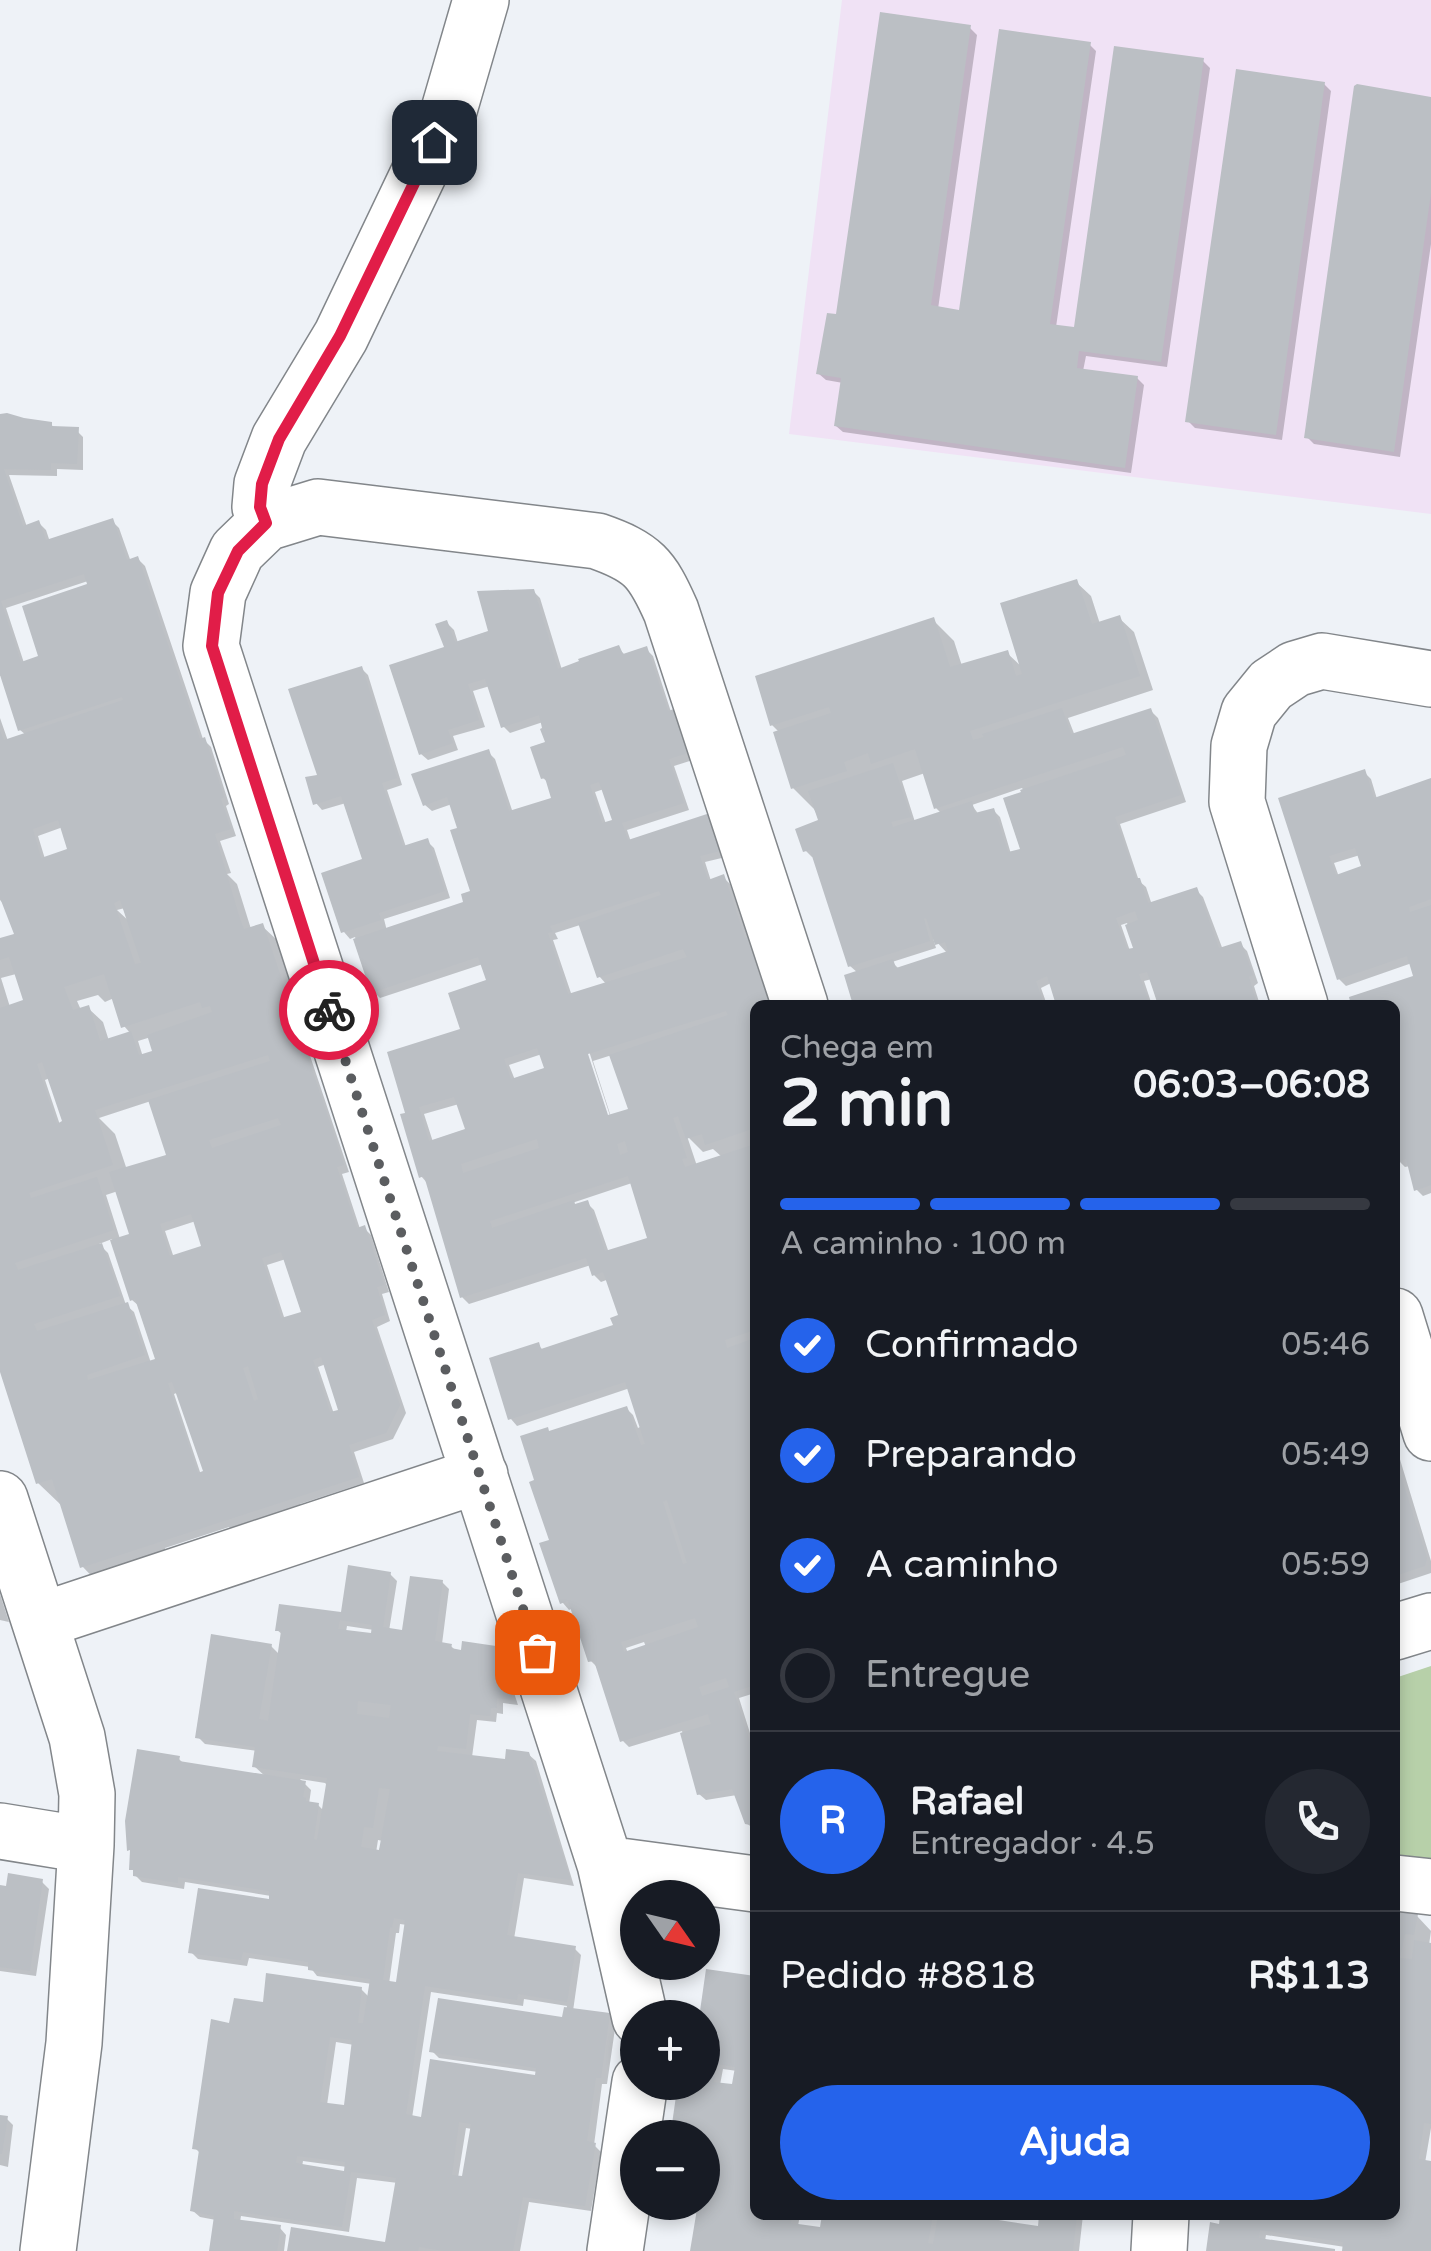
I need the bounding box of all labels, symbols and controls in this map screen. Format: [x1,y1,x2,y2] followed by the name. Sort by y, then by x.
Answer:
[392,100,477,185] pin
[407,115,462,170] icon: home
[279,960,379,1060] courier
[302,983,357,1038] icon: bike
[780,1029,934,1067] text: Chega em
[1133,1062,1370,1108] text: 06:03–06:08
[780,1065,953,1144] text: 2 min
[780,1225,1066,1263] text: A caminho · 100 m
[780,1318,835,1373] icon: check
[865,1322,1079,1368] text: Confirmado
[1281,1326,1370,1364] text: 05:46
[780,1428,835,1483] icon: check
[865,1432,1077,1478] text: Preparando
[1281,1436,1370,1474] text: 05:49
[780,1538,835,1593] icon: check
[865,1542,1059,1588] text: A caminho
[1281,1546,1370,1584] text: 05:59
[495,1610,580,1695] pin
[510,1625,565,1680] icon: bag
[865,1652,1030,1698] text: Entregue
[1265,1769,1370,1874] button: phone
[910,1779,1024,1825] text: Rafael
[819,1798,846,1844] text: R
[910,1825,1155,1863] text: Entregador · 4.5
[620,1880,720,1980] north arrow
[620,1880,720,2220] map controls
[780,1953,1036,1999] text: Pedido #8818
[1248,1953,1370,1999] text: R$113
[620,2000,720,2100] button: +
[780,2085,1370,2200] button: Ajuda
[620,2120,720,2220] button: −

